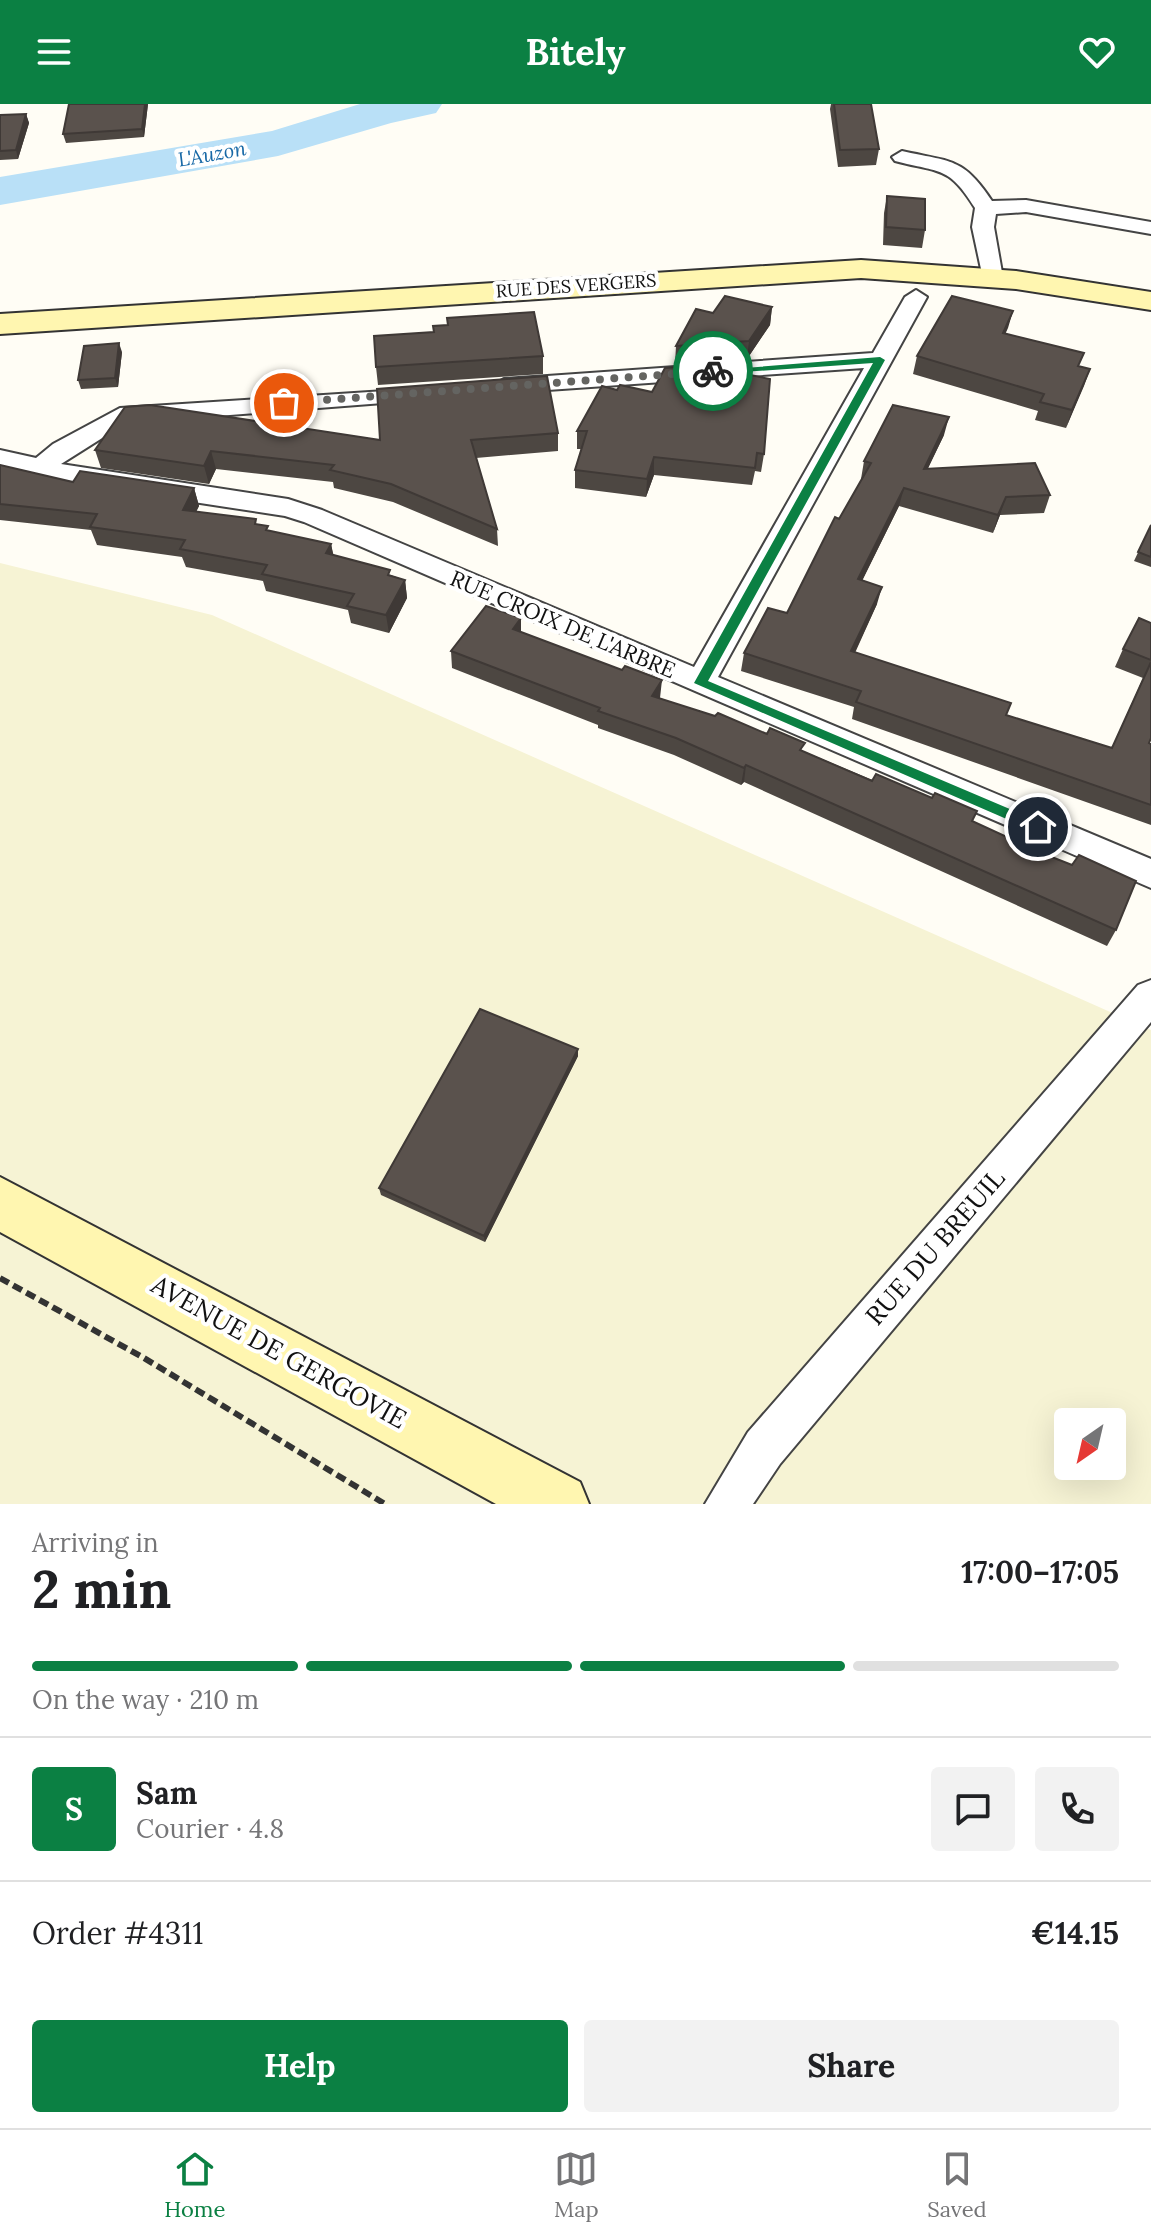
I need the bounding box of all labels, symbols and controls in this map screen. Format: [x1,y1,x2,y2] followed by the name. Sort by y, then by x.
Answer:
[525,29,626,75] text: Bitely
[32,30,76,74] icon: menu
[1075,30,1119,74] icon: heart
[176,135,249,172] water label: L'Auzon
[495,268,657,303] street label: RUE DES VERGERS
[673,331,753,411] courier
[691,349,735,393] icon: bike
[250,369,318,437] pin
[262,381,306,425] icon: bag
[446,564,680,684] street label: RUE CROIX DE L'ARBRE
[1004,793,1072,861] pin
[1016,805,1060,849] icon: home
[858,1162,1011,1331] street label: RUE DU BREUIL
[145,1267,413,1436] street label: AVENUE DE GERGOVIE
[1054,1408,1126,1480] north arrow
[1054,1408,1126,1480] map controls
[32,1526,159,1559] text: Arriving in
[961,1553,1119,1591] text: 17:00–17:05
[32,1556,171,1622] text: 2 min
[32,1683,259,1716] text: On the way · 210 m
[931,1767,1015,1851] button: chat
[1035,1767,1119,1851] button: phone
[136,1774,197,1812] text: Sam
[65,1790,83,1828] text: S
[136,1812,284,1845] text: Courier · 4.8
[32,1914,203,1952] text: Order #4311
[1031,1914,1119,1952] text: €14.15
[32,2020,568,2112] button: Help
[584,2020,1119,2112] button: Share
[164,2147,225,2223] tab: Home
[554,2147,599,2223] tab: Map
[927,2147,987,2223] tab: Saved

